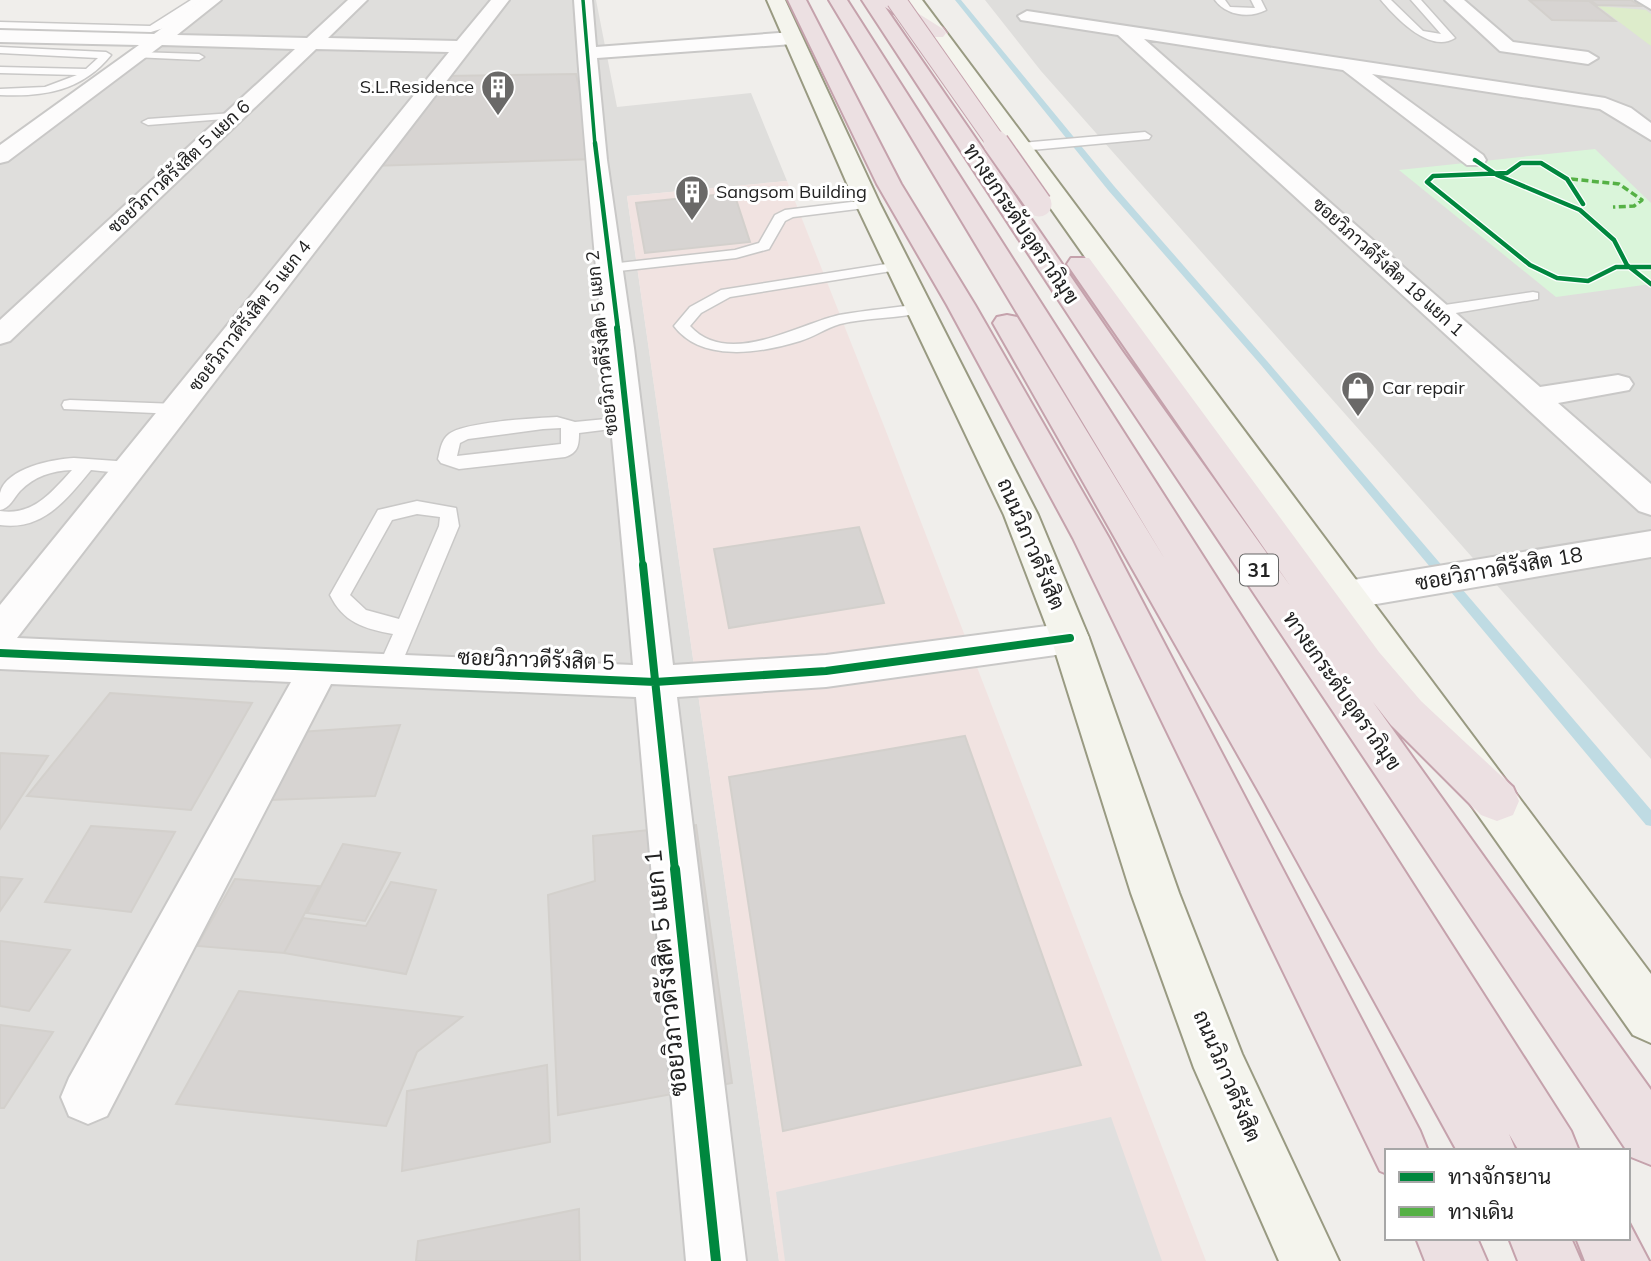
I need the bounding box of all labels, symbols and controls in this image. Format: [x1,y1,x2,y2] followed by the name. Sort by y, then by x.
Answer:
[479,68,517,117] building icon: S.L.Residence
[360,75,474,98] place label: S.L.Residence
[102,94,254,238] street label: ซอยวิภาวดีรังสิต 5 แยก 6
[957,138,1085,310] street label: ทางยกระดับอุตราภิมุข
[673,173,711,222] building icon: Sangsom Building
[716,180,867,203] place label: Sangsom Building
[1308,192,1470,341] street label: ซอยวิภาวดีรังสิต 18 แยก 1
[183,235,316,396] street label: ซอยวิภาวดีรังสิต 5 แยก 4
[579,249,623,437] street label: ซอยวิภาวดีรังสิต 5 แยก 2
[1339,369,1377,418] shop icon: Car repair
[1382,376,1465,399] place label: Car repair
[992,474,1071,613] street label: ถนนวิภาวดีรังสิต
[1413,540,1585,596] street label: ซอยวิภาวดีรังสิต 18
[1240,554,1278,586] road number: 31
[1276,606,1408,776] street label: ทางยกระดับอุตราภิมุข
[457,643,615,675] street label: ซอยวิภาวดีรังสิต 5
[637,848,693,1098] street label: ซอยวิภาวดีรังสิต 5 แยก 1
[1188,1006,1267,1145] street label: ถนนวิภาวดีรังสิต
[1385,1149,1630,1240] legend
[1448,1163,1551,1189] text: ทางจักรยาน
[1448,1198,1514,1224] text: ทางเดิน

